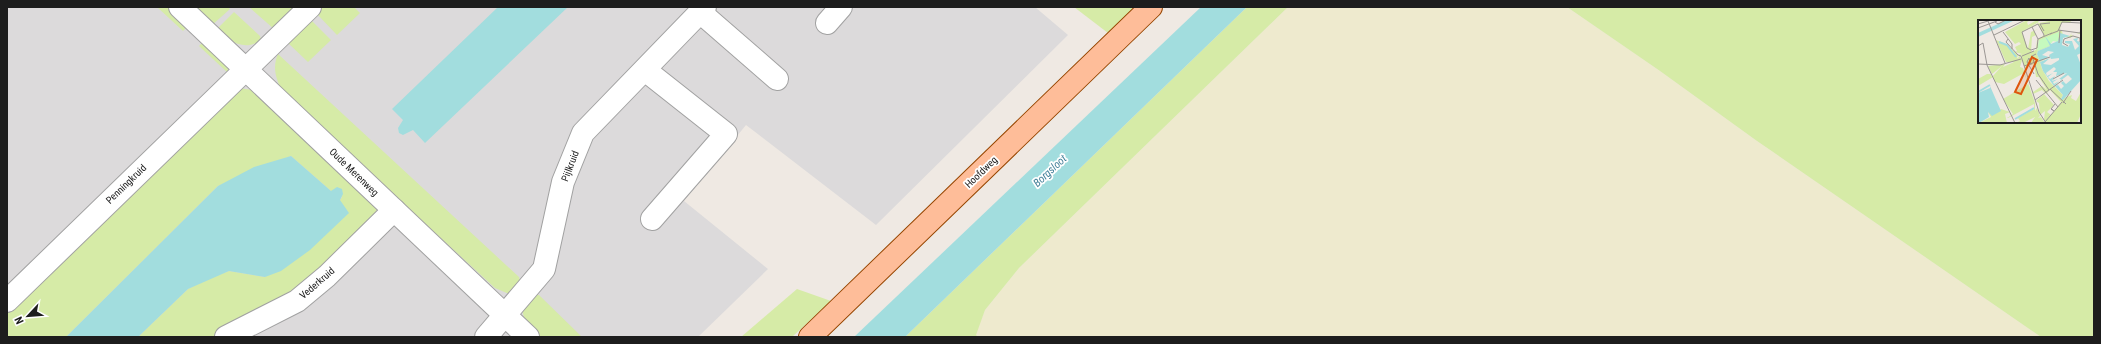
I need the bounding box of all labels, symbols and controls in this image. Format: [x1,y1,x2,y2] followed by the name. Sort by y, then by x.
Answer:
[1978,20,2081,123] inset map
[327,146,381,198] street label: Oude Merenweg
[559,149,581,183] street label: Pijlkruid
[1031,152,1070,190] water label: Borgsloot
[963,154,999,190] street label: Hoofdweg
[104,162,148,206] street label: Penningkruid
[297,265,337,301] street label: Vederkruid
[8,296,48,336] north arrow
[12,314,27,326] text: N

